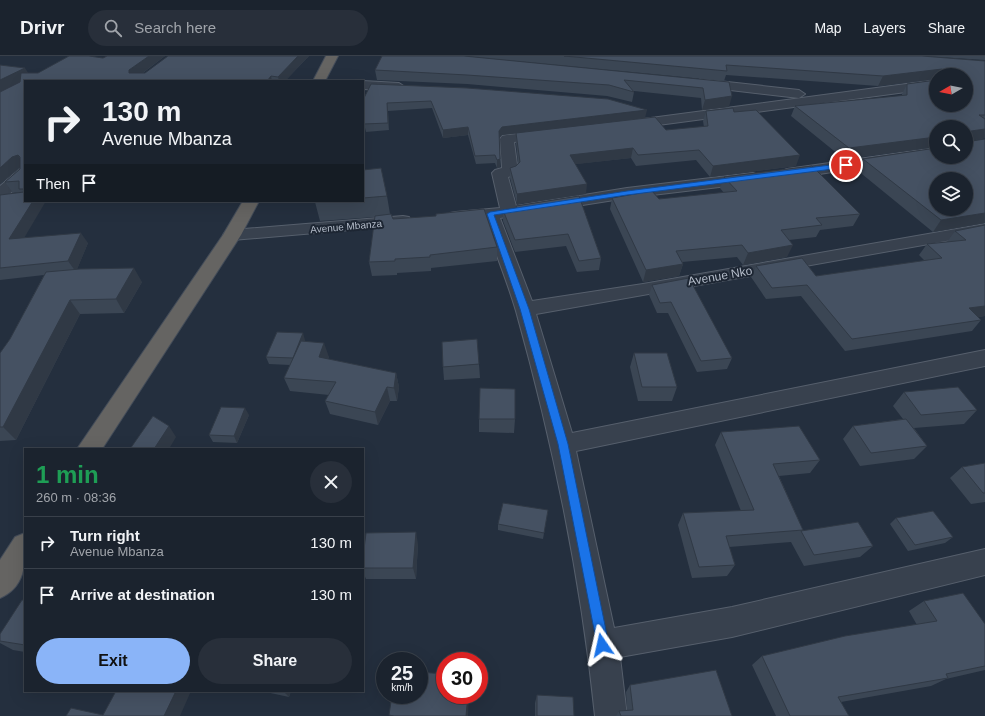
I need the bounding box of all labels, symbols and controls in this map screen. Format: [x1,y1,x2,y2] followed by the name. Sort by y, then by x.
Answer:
[88,10,368,46] search box
[20,17,64,38] text: Drivr
[102,17,124,39] icon: search
[134,19,216,36] text: Search here
[814,20,842,36] text: Map
[864,20,906,36] text: Layers
[928,20,965,36] text: Share
[929,68,973,112] north arrow
[929,68,973,216] map controls
[36,96,88,148] icon: right
[102,96,181,127] text: 130 m
[929,120,973,164] button: search
[102,129,232,149] text: Avenue Mbanza
[829,148,863,182] pin
[835,154,857,176] icon: arrive
[78,172,100,194] icon: arrive
[929,172,973,216] button: layers
[36,175,70,192] text: Then
[310,218,383,235] street label: Avenue Mbanza
[687,263,754,289] street label: Avenue Nko
[36,461,99,488] text: 1 min
[310,461,352,503] button: close
[36,490,116,505] text: 260 m · 08:36
[70,527,140,544] text: Turn right
[36,532,58,554] icon: right
[310,534,352,551] text: 130 m
[70,544,164,559] text: Avenue Mbanza
[36,584,58,606] icon: arrive
[70,586,215,603] text: Arrive at destination
[310,586,352,603] text: 130 m
[581,624,623,666] position arrow
[36,638,190,684] button: Exit
[198,638,352,684] button: Share
[436,652,488,704] speed limit sign: 30
[391,662,413,684] text: 25
[391,682,413,693] text: km/h

